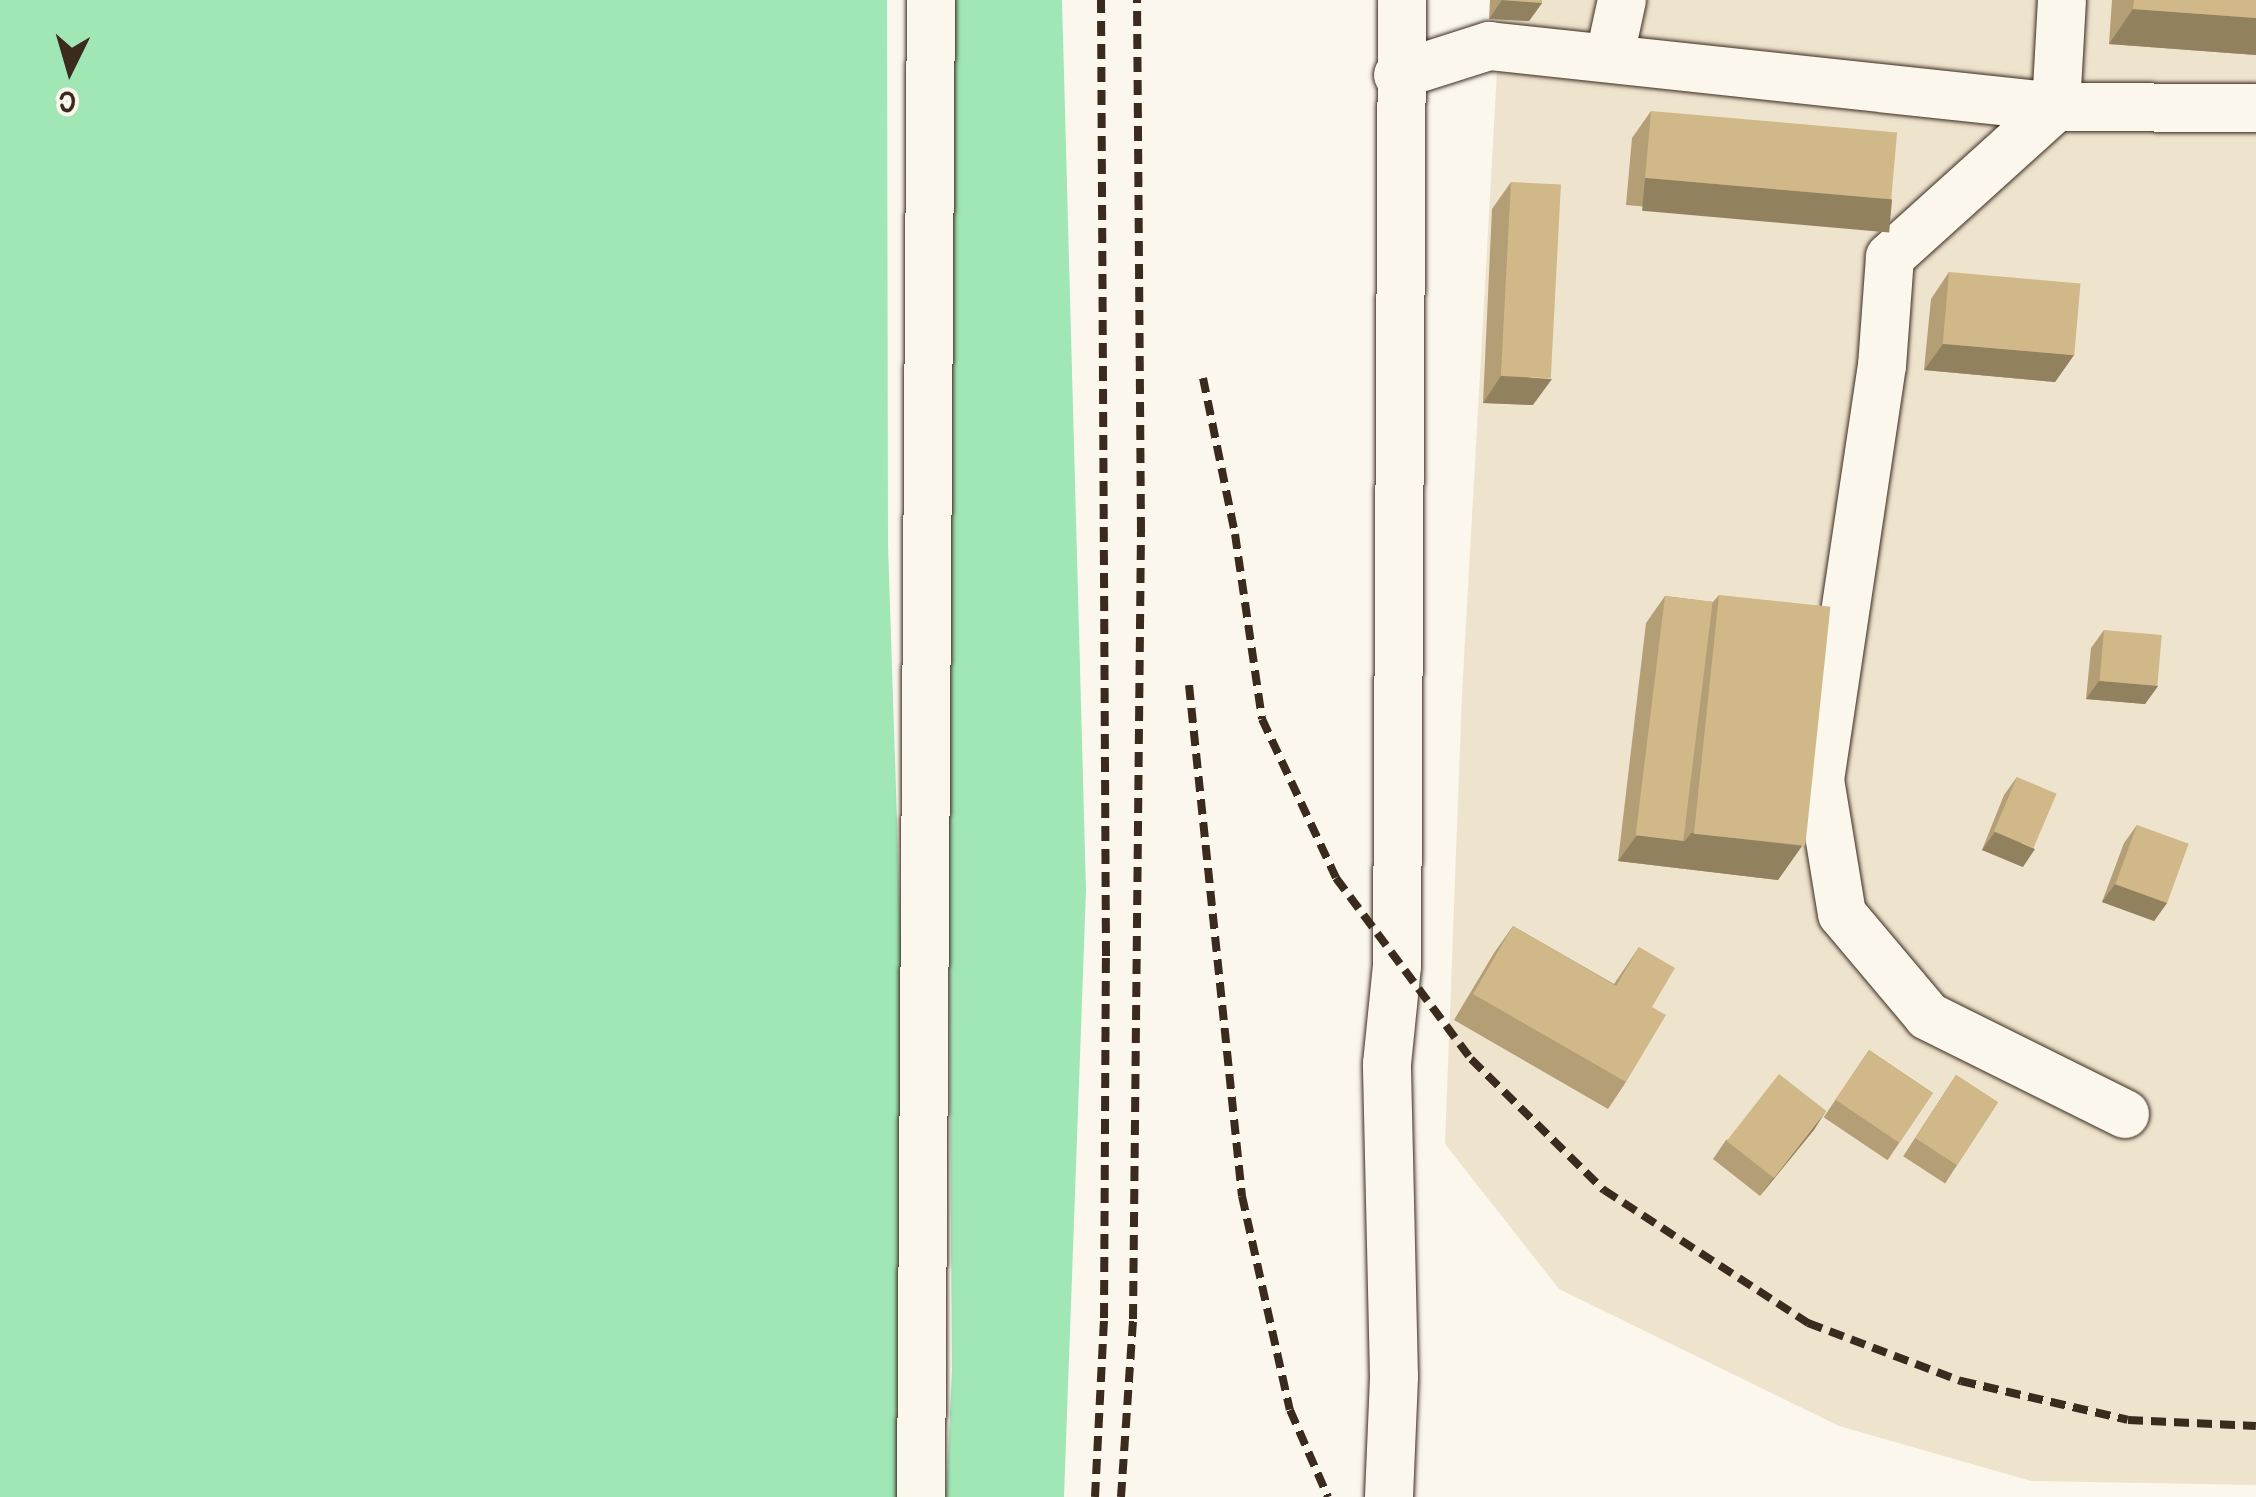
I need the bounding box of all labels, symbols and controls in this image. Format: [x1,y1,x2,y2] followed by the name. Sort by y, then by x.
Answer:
[20,20,120,120] north arrow
[57,82,77,119] text: С

